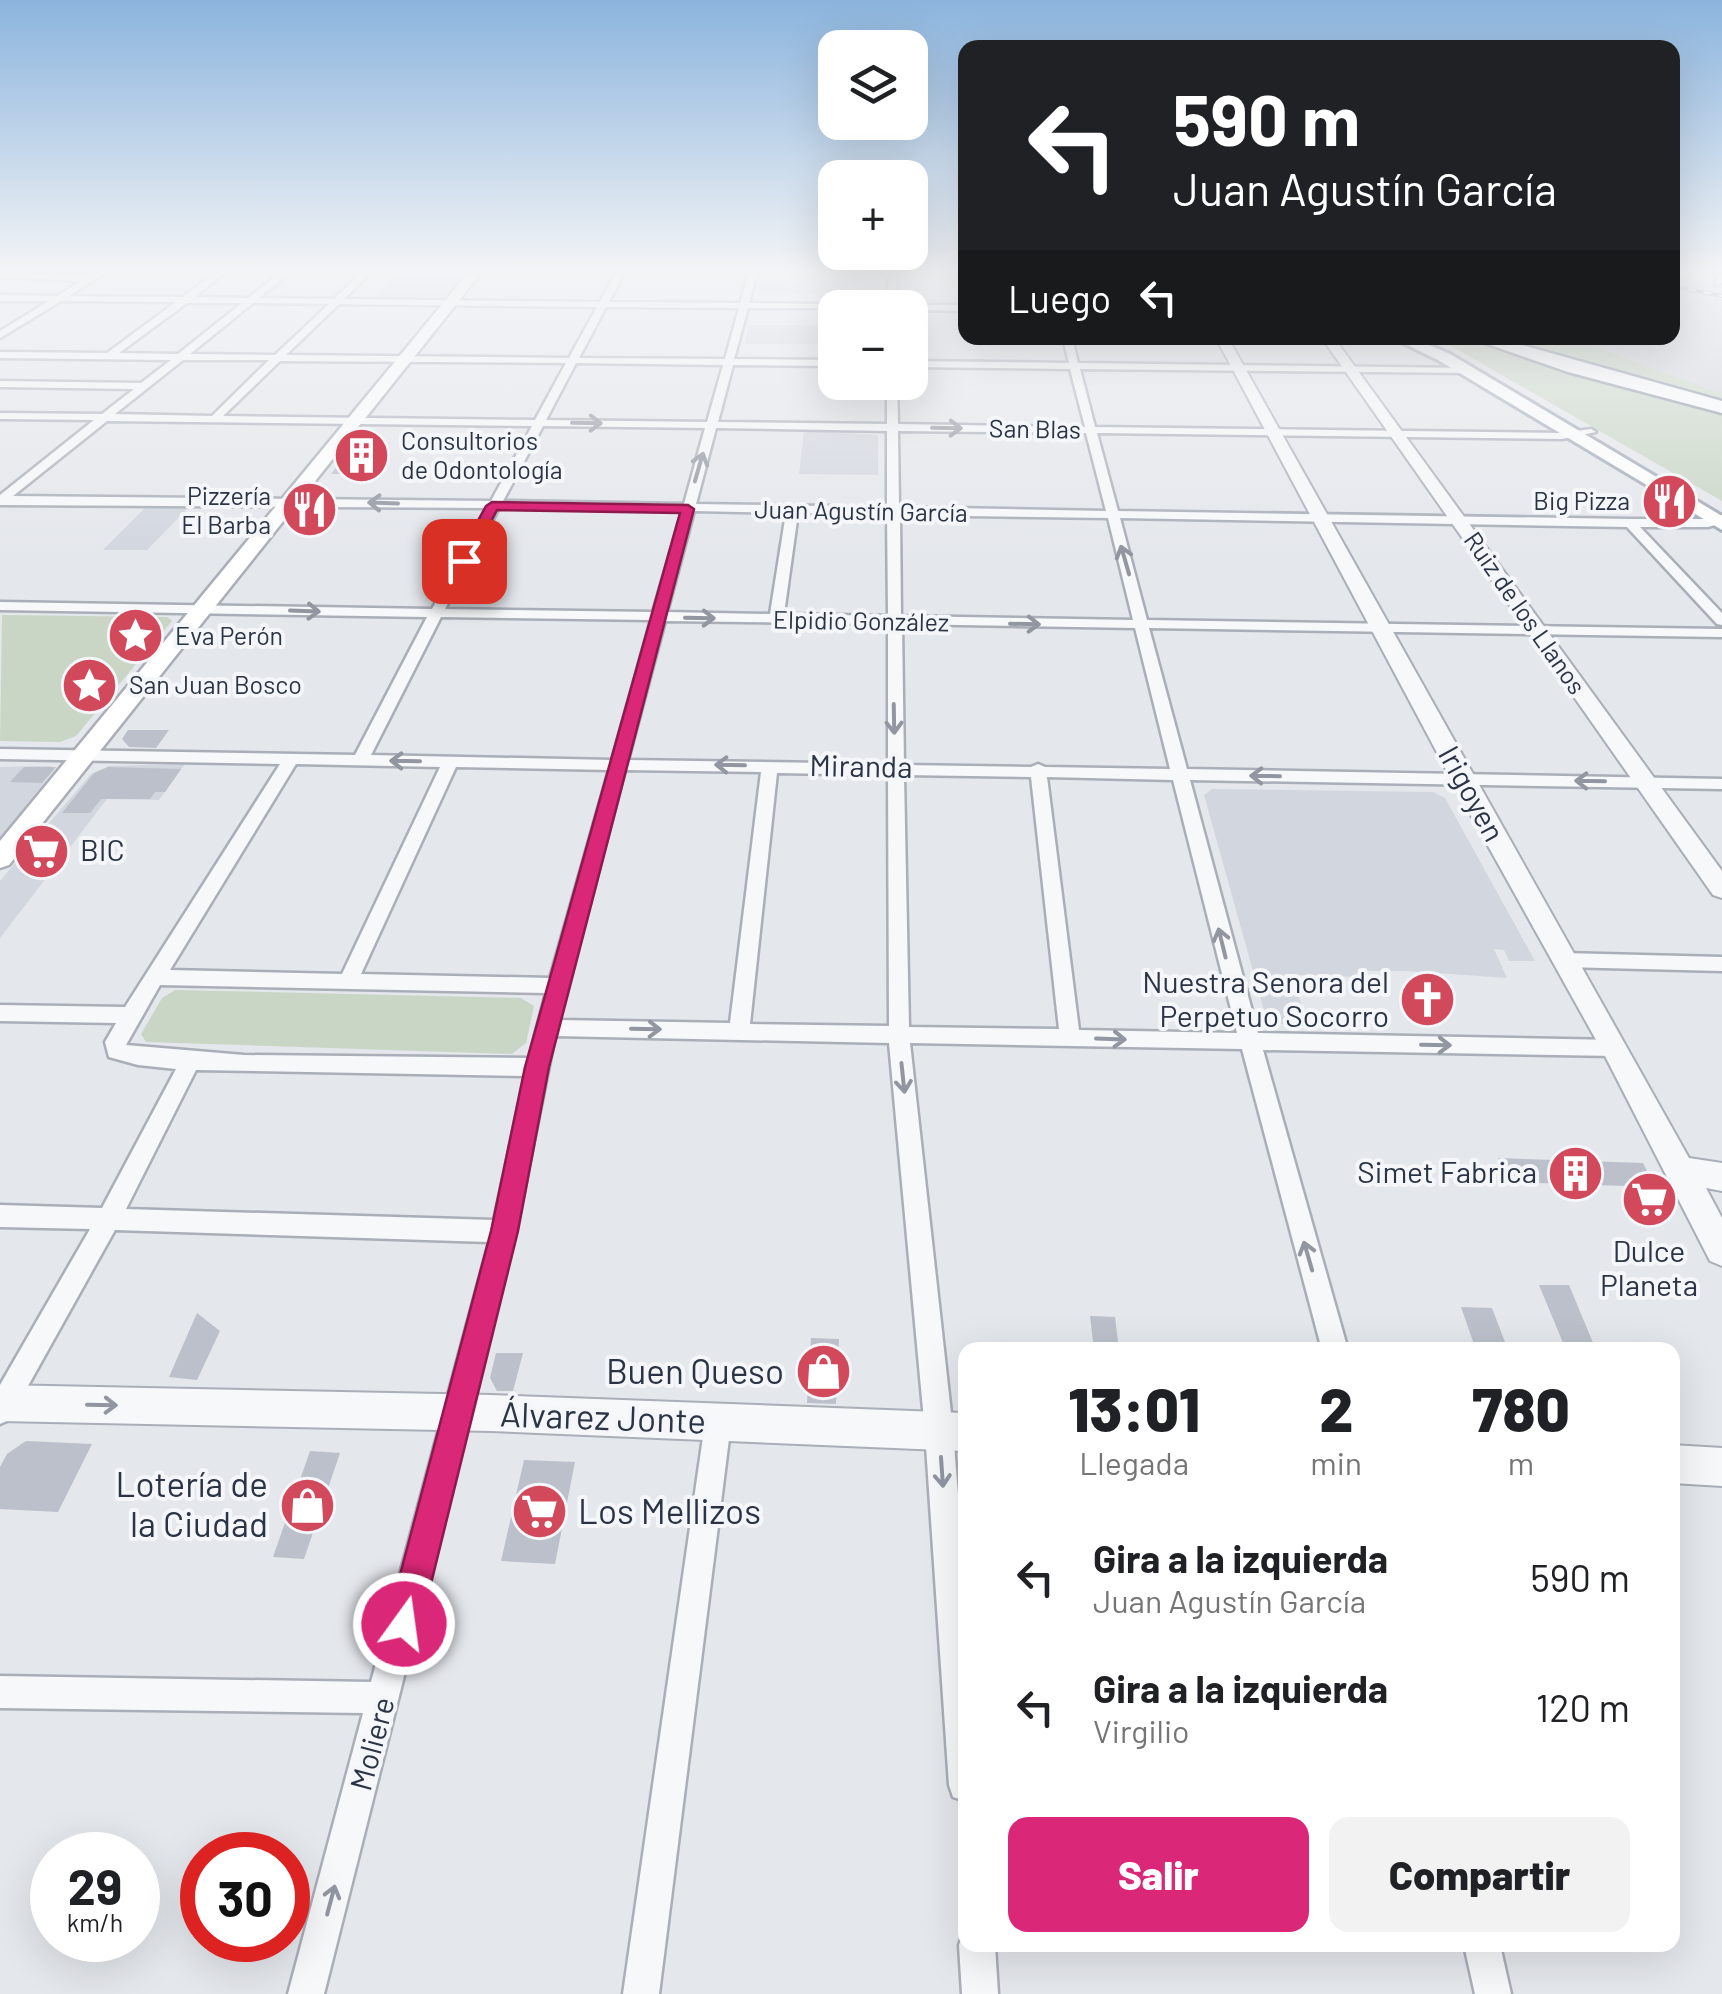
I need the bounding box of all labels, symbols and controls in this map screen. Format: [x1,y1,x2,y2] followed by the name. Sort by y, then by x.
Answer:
[818,30,928,400] map controls
[818,30,928,140] button: layers
[1173,76,1360,160] text: 590 m
[1008,80,1138,210] icon: left
[818,160,928,270] button: +
[1173,161,1557,215] text: Juan Agustín García
[1131,270,1186,325] icon: left
[1008,275,1111,321] text: Luego
[818,290,928,400] button: −
[989,412,1081,444] street label: San Blas
[571,414,603,433] one-way arrow
[930,418,963,438] one-way arrow
[332,425,392,485] building icon: Consultorios de Odontología
[401,425,562,484] place label: Consultorios de Odontología
[691,452,709,483] one-way arrow
[1639,471,1699,531] restaurant icon: Big Pizza
[181,480,271,539] place label: Pizzería El Barba
[280,480,340,540] restaurant icon: Pizzería El Barba
[1533,485,1630,515] place label: Big Pizza
[754,493,968,527] street label: Juan Agustín García
[368,494,400,513] one-way arrow
[422,519,507,604] pin
[1459,525,1593,699] street label: Ruiz de los Llanos
[437,534,492,589] icon: arrive
[1115,545,1133,576] one-way arrow
[289,601,321,620] one-way arrow
[773,603,949,637] street label: Elpidio González
[106,606,166,666] place icon: Eva Perón
[684,609,716,628] one-way arrow
[1008,614,1040,633] one-way arrow
[175,620,283,650] place label: Eva Perón
[60,655,120,715] place icon: San Juan Bosco
[129,669,302,699] place label: San Juan Bosco
[884,702,903,734] one-way arrow
[1432,739,1514,847] street label: Irigoyen
[809,746,913,784] street label: Miranda
[389,752,422,770] one-way arrow
[714,755,746,774] one-way arrow
[1249,766,1281,785] one-way arrow
[1574,772,1606,791] one-way arrow
[11,821,71,881] supermarket icon: BIC
[80,831,125,867] place label: BIC
[1211,928,1230,959] one-way arrow
[1142,963,1389,1033] place label: Nuestra Senora del Perpetuo Socorro
[1398,970,1458,1030] church icon: Nuestra Senora del Perpetuo Socorro
[630,1020,662,1038] one-way arrow
[1095,1029,1127,1048] one-way arrow
[1420,1036,1452,1055] one-way arrow
[894,1062,913,1094] one-way arrow
[1546,1143,1606,1203] building icon: Simet Fabrica
[1357,1153,1537,1189] place label: Simet Fabrica
[1619,1169,1679,1229] supermarket icon: Dulce Planeta
[1600,1232,1698,1302] place label: Dulce Planeta
[1298,1241,1316,1272] one-way arrow
[793,1342,853,1402] shop icon: Buen Queso
[606,1349,784,1391] place label: Buen Queso
[1068,1372,1200,1444] text: 13:01
[1319,1372,1353,1444] text: 2
[1472,1372,1570,1444] text: 780
[499,1391,707,1441] street label: Álvarez Jonte
[85,1395,117,1414] one-way arrow
[1079,1443,1189,1481] text: Llegada
[1310,1443,1362,1481] text: min
[1508,1443,1534,1481] text: m
[933,1455,952,1487] one-way arrow
[116,1462,268,1544] place label: Lotería de la Ciudad
[277,1475,337,1535] shop icon: Lotería de la Ciudad
[509,1482,569,1542] supermarket icon: Los Mellizos
[578,1489,761,1531] place label: Los Mellizos
[1093,1535,1388,1581] text: Gira a la izquierda
[1008,1550,1063,1605] icon: left
[1530,1554,1630,1600] text: 590 m
[352,1572,456,1676] position arrow
[1093,1581,1366,1619] text: Juan Agustín García
[1093,1665,1388,1711] text: Gira a la izquierda
[1008,1680,1063,1735] icon: left
[1536,1684,1630,1730] text: 120 m
[341,1693,401,1794] street label: Moliere
[1093,1711,1190,1749] text: Virgilio
[1008,1817,1309,1932] button: Salir
[1329,1817,1630,1932] button: Compartir
[180,1832,310,1962] speed limit sign: 30
[68,1855,122,1915] text: 29
[322,1885,341,1916] one-way arrow
[67,1907,123,1937] text: km/h

